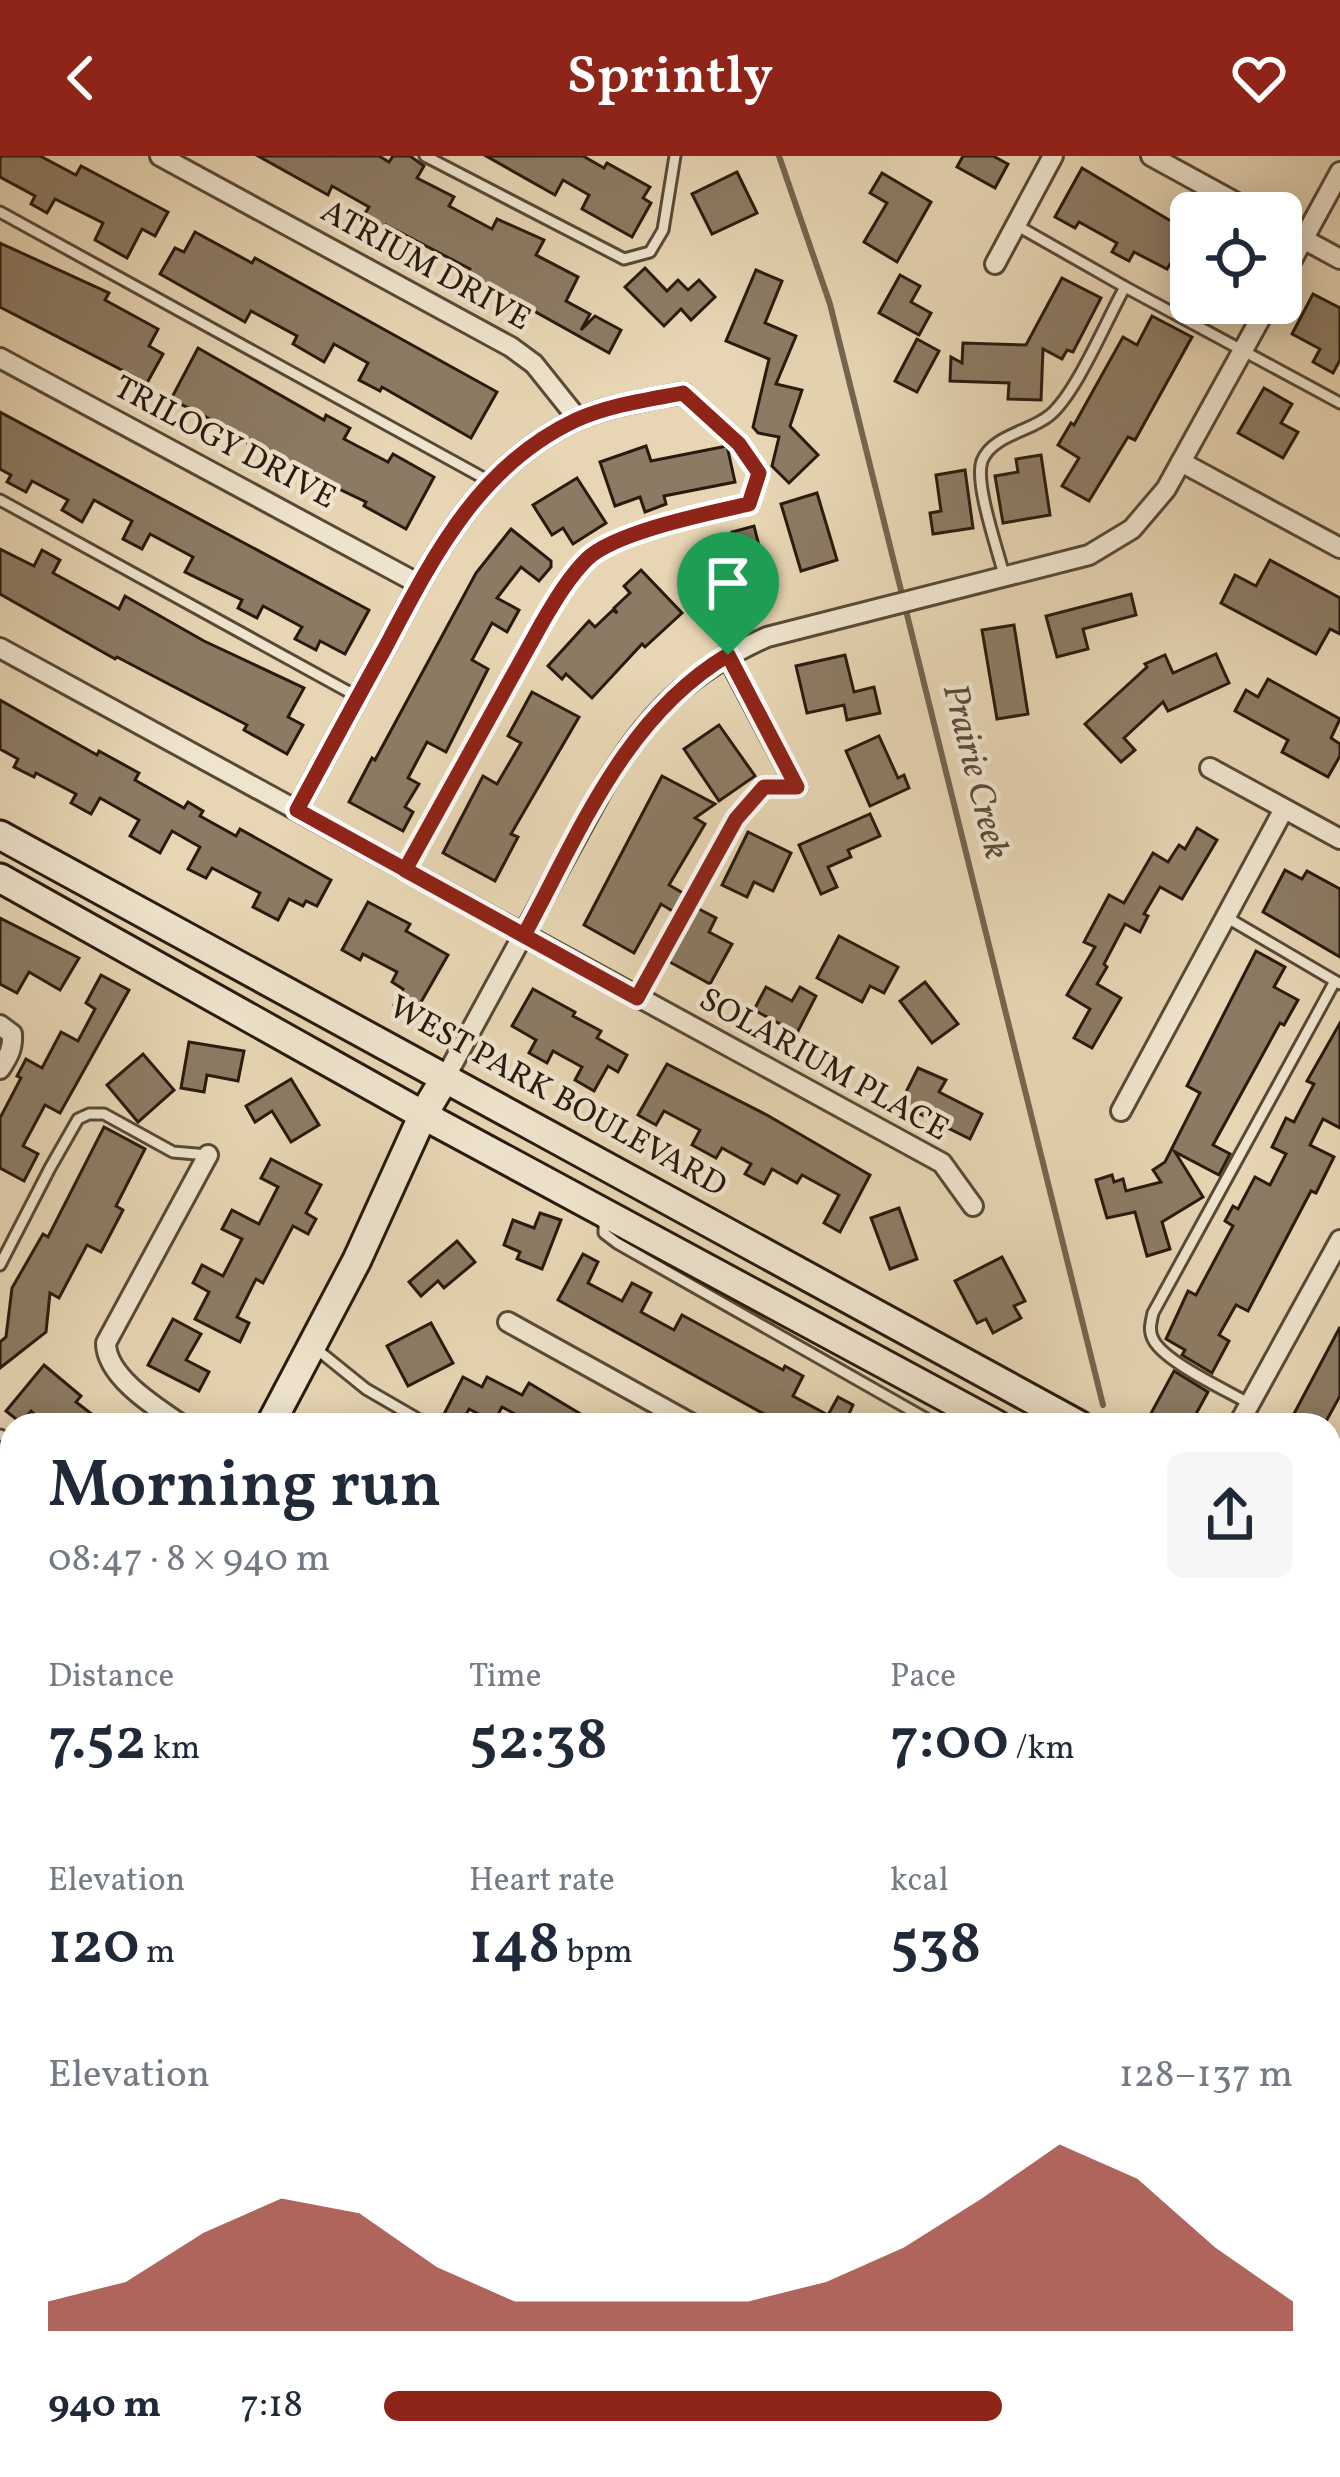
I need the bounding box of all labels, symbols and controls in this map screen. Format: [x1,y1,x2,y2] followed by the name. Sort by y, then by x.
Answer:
[567,41,773,116] text: Sprintly
[48,45,114,111] icon: back
[1226,45,1292,111] icon: heart
[311,190,539,344] street label: ATRIUM DRIVE
[1170,192,1302,324] map controls
[1170,192,1302,324] button: locate
[105,366,343,522] street label: TRILOGY DRIVE
[677,532,779,655] pin
[695,550,761,616] icon: arrive
[928,679,1020,865] water label: Prairie Creek
[690,978,956,1154] street label: SOLARIUM PLACE
[380,986,734,1210] street label: WEST PARK BOULEVARD
[48,1442,441,1534] text: Morning run
[1167,1452,1293,1578] button: share
[48,1533,330,1587] text: 08:47 · 8 × 940 m
[48,1655,174,1701] text: Distance
[469,1655,541,1701] text: Time
[890,1655,956,1701] text: Pace
[48,1701,146,1784] text: 7.52
[469,1701,608,1784] text: 52:38
[890,1701,1009,1784] text: 7:00
[146,1727,200,1773] text: km
[1009,1727,1075,1773] text: /km
[48,1859,185,1905] text: Elevation
[469,1859,615,1905] text: Heart rate
[890,1859,949,1905] text: kcal
[48,1905,140,1988] text: 120
[469,1905,560,1988] text: 148
[890,1905,981,1988] text: 538
[140,1931,175,1977] text: m
[560,1931,633,1977] text: bpm
[48,2049,210,2103] text: Elevation
[1119,2049,1293,2103] text: 128–137 m
[48,2379,161,2433] text: 940 m
[240,2379,303,2433] text: 7:18

